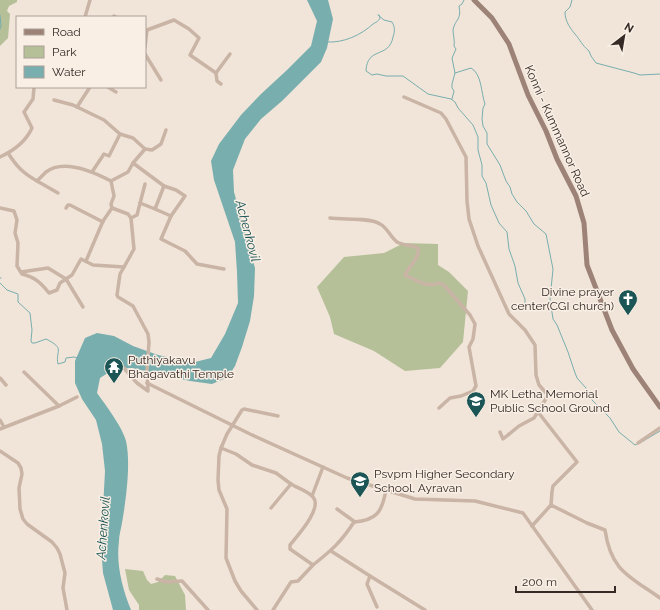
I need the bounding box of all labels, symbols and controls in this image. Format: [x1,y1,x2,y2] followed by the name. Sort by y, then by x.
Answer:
[16,16,146,88] legend
[604,16,644,56] north arrow
[622,20,636,36] text: N
[52,25,81,39] text: Road
[52,45,77,59] text: Park
[522,63,592,199] street label: Konni - Kummannor Road
[52,65,86,79] text: Water
[232,198,264,264] water label: Achenkovil
[511,285,615,313] place label: Divine prayer center(CGI church)
[617,288,639,316] church icon: Divine prayer center(CGI church)
[128,353,234,381] place label: Puthiyakavu Bhagavathi Temple
[103,356,125,384] temple icon: Puthiyakavu Bhagavathi Temple
[490,387,610,415] place label: MK Letha Memorial Public School Ground
[465,390,487,418] school or university icon: MK Letha Memorial Public School Ground
[374,467,515,495] place label: Psvpm Higher Secondary School, Ayravan
[349,470,371,498] school or university icon: Psvpm Higher Secondary School, Ayravan
[93,495,113,561] water label: Achenkovil
[516,568,615,594] scale bar
[522,575,557,589] text: 200 m

